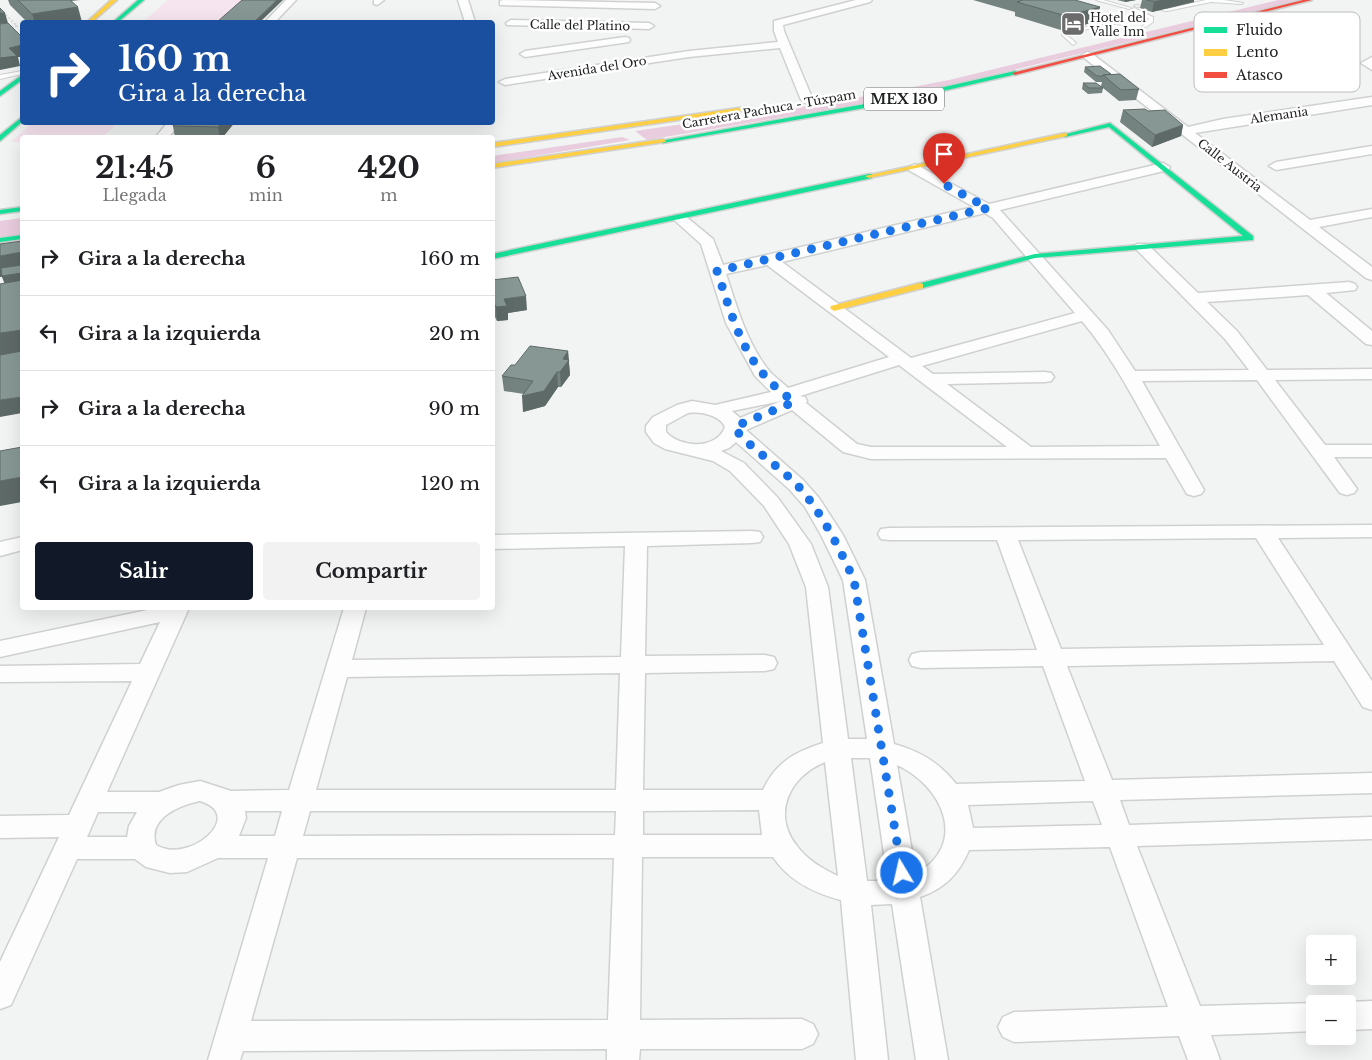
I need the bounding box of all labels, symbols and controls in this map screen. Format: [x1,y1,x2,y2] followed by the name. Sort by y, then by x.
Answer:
[1089,10,1146,39] place label: Hotel del Valle Inn
[1060,11,1086,37] hotel icon: Hotel del Valle Inn
[1194,12,1360,92] legend
[530,17,630,33] street label: Calle del Platino
[1236,21,1283,39] text: Fluido
[118,37,231,80] text: 160 m
[35,40,100,105] icon: right
[1236,43,1278,61] text: Lento
[545,53,648,83] street label: Avenida del Oro
[1235,66,1283,84] text: Atasco
[118,80,307,107] text: Gira a la derecha
[681,86,857,132] street label: Carretera Pachuca - Túxpam
[864,88,944,110] road number: MEX 130
[1248,103,1309,127] street label: Alemania
[923,133,965,184] pin
[1195,135,1265,195] street label: Calle Austria
[930,140,958,168] icon: arrive
[95,149,174,186] text: 21:45
[256,149,276,186] text: 6
[358,149,420,186] text: 420
[102,185,167,205] text: Llegada
[249,185,283,205] text: min
[380,185,397,205] text: m
[35,244,63,272] icon: right
[78,247,246,270] text: Gira a la derecha
[420,247,480,270] text: 160 m
[35,319,63,347] icon: left
[78,322,261,345] text: Gira a la izquierda
[429,322,480,345] text: 20 m
[35,394,63,422] icon: right
[78,397,246,420] text: Gira a la derecha
[428,397,480,420] text: 90 m
[35,469,63,497] icon: left
[78,472,261,495] text: Gira a la izquierda
[420,472,480,495] text: 120 m
[35,542,253,600] button: Salir
[263,542,480,600] button: Compartir
[875,846,927,898] position arrow
[1306,935,1356,1045] map controls
[1306,935,1356,985] button: +
[1306,995,1356,1045] button: −

